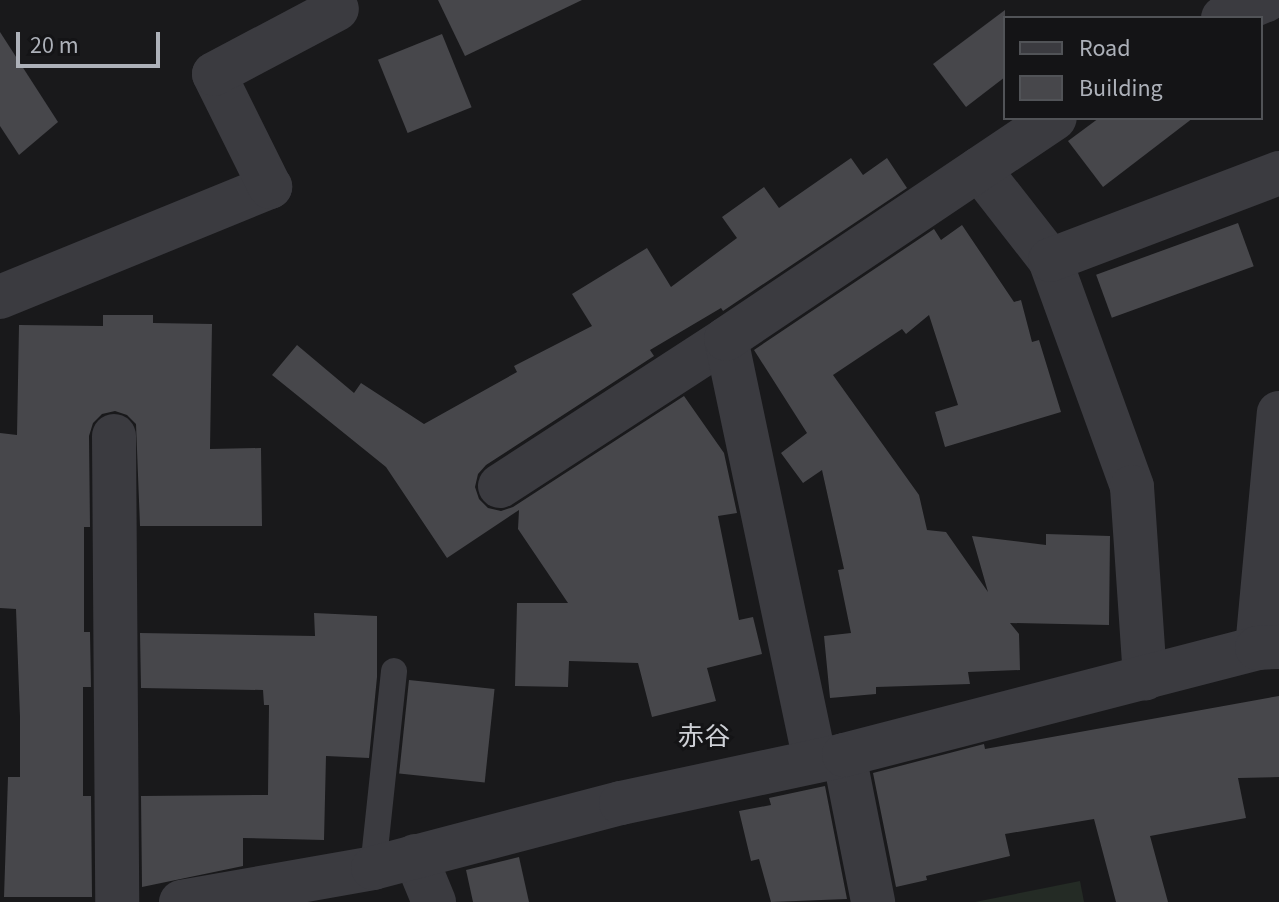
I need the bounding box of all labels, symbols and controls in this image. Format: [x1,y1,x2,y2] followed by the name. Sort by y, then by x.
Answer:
[20,16,164,66] scale bar
[1003,16,1263,120] legend
[30,28,79,63] text: 20 m
[1079,31,1131,66] text: Road
[1079,71,1163,106] text: Building
[678,721,730,753] district label: 赤谷

